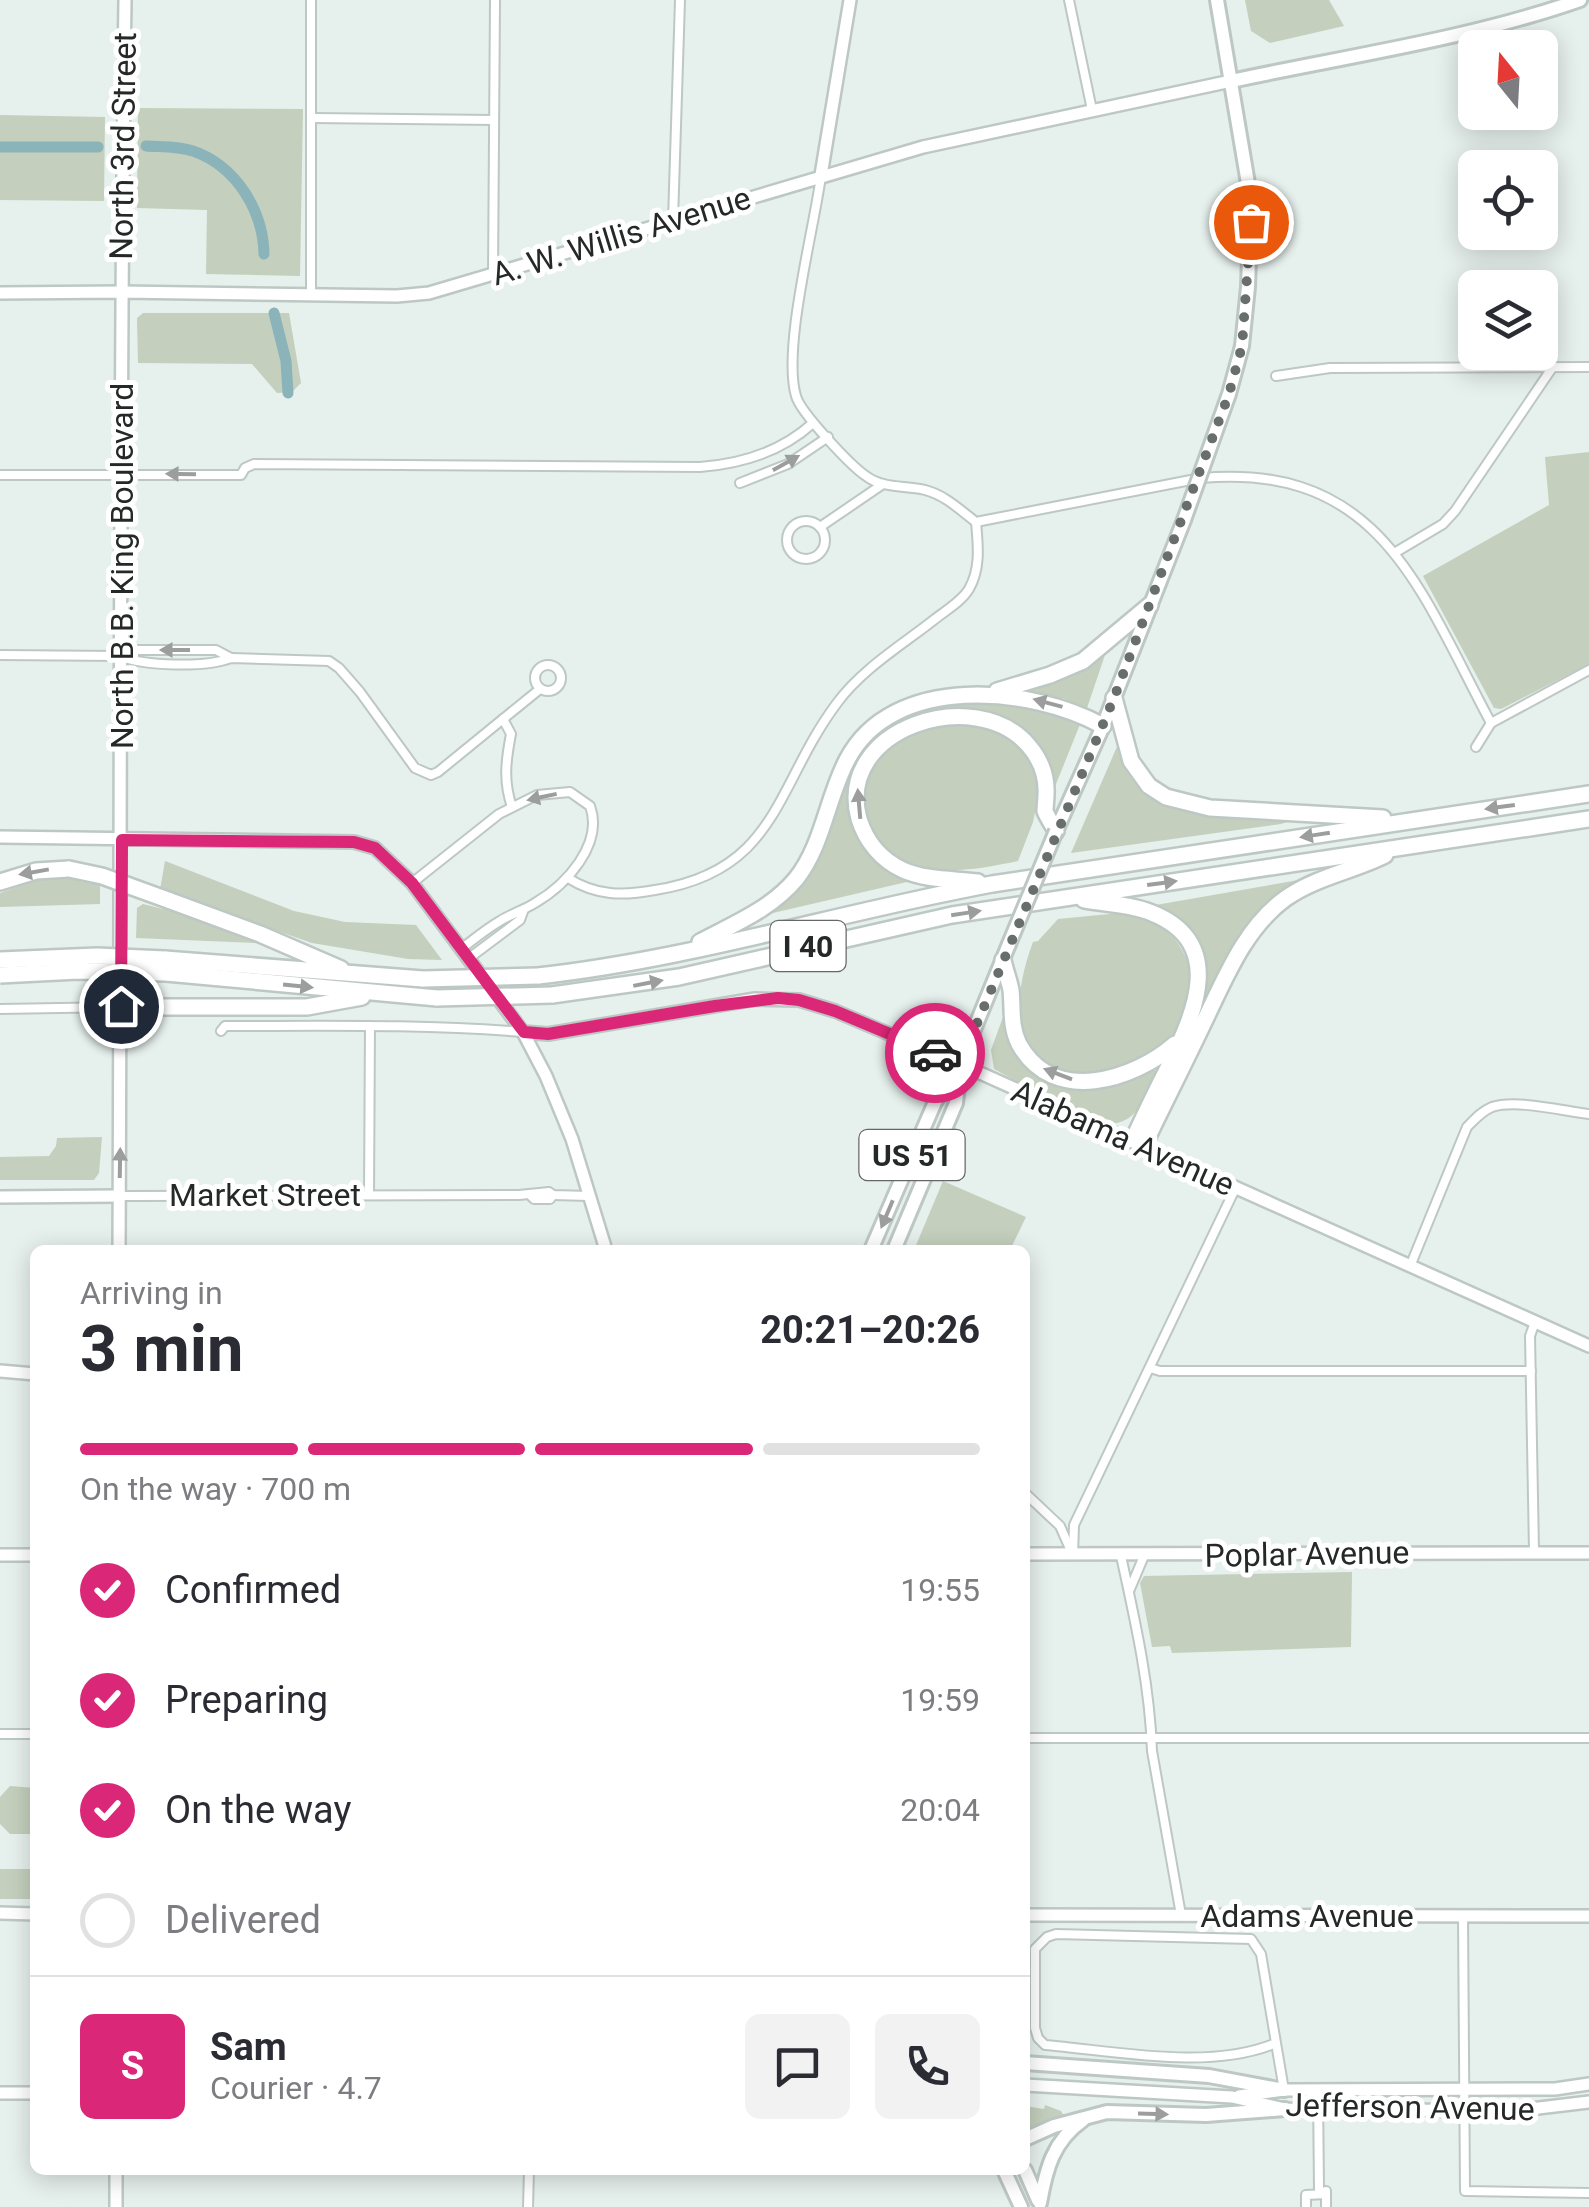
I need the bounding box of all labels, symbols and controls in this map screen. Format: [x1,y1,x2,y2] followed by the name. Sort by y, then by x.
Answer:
[1458,30,1558,130] north arrow
[1458,30,1558,370] map controls
[102,32,144,260] street label: North 3rd Street
[1458,150,1558,250] button: locate
[487,179,755,293] street label: A. W. Willis Avenue
[1209,180,1294,265] pin
[1224,195,1279,250] icon: bag
[1458,270,1558,370] button: layers
[103,383,141,749] street label: North B.B. King Boulevard
[772,455,800,473] one-way arrow
[165,466,197,482] one-way arrow
[158,642,190,658] one-way arrow
[1032,694,1063,710] one-way arrow
[850,788,866,819] one-way arrow
[526,789,557,805] one-way arrow
[1484,799,1516,815] one-way arrow
[1299,827,1330,843] one-way arrow
[17,865,49,880] one-way arrow
[1147,875,1179,891] one-way arrow
[950,905,982,920] one-way arrow
[770,921,846,971] road number: I 40
[79,964,164,1049] pin
[633,975,664,990] one-way arrow
[282,978,314,994] one-way arrow
[94,979,149,1034] icon: home
[885,1003,985,1103] courier
[908,1026,963,1081] icon: car
[1043,1066,1073,1081] one-way arrow
[1006,1072,1240,1204] street label: Alabama Avenue
[860,1130,964,1180] road number: US 51
[112,1147,128,1179] one-way arrow
[169,1176,361,1214] street label: Market Street
[879,1199,895,1228] one-way arrow
[80,1274,223,1312] text: Arriving in
[760,1308,980,1352] text: 20:21–20:26
[80,1311,243,1387] text: 3 min
[80,1470,351,1508] text: On the way · 700 m
[1204,1533,1410,1575] street label: Poplar Avenue
[80,1563,135,1618] icon: check
[165,1568,341,1612] text: Confirmed
[900,1571,980,1609] text: 19:55
[80,1673,135,1728] icon: check
[165,1678,328,1722] text: Preparing
[900,1681,980,1719] text: 19:59
[80,1783,135,1838] icon: check
[165,1788,351,1832] text: On the way
[900,1791,980,1829] text: 20:04
[1200,1897,1414,1935] street label: Adams Avenue
[165,1898,321,1942] text: Delivered
[745,2014,850,2119] button: chat
[875,2014,980,2119] button: phone
[210,2025,287,2069] text: Sam
[121,2044,144,2088] text: S
[210,2069,382,2107] text: Courier · 4.7
[1285,2086,1535,2128] street label: Jefferson Avenue
[1138,2106,1170,2122] one-way arrow

